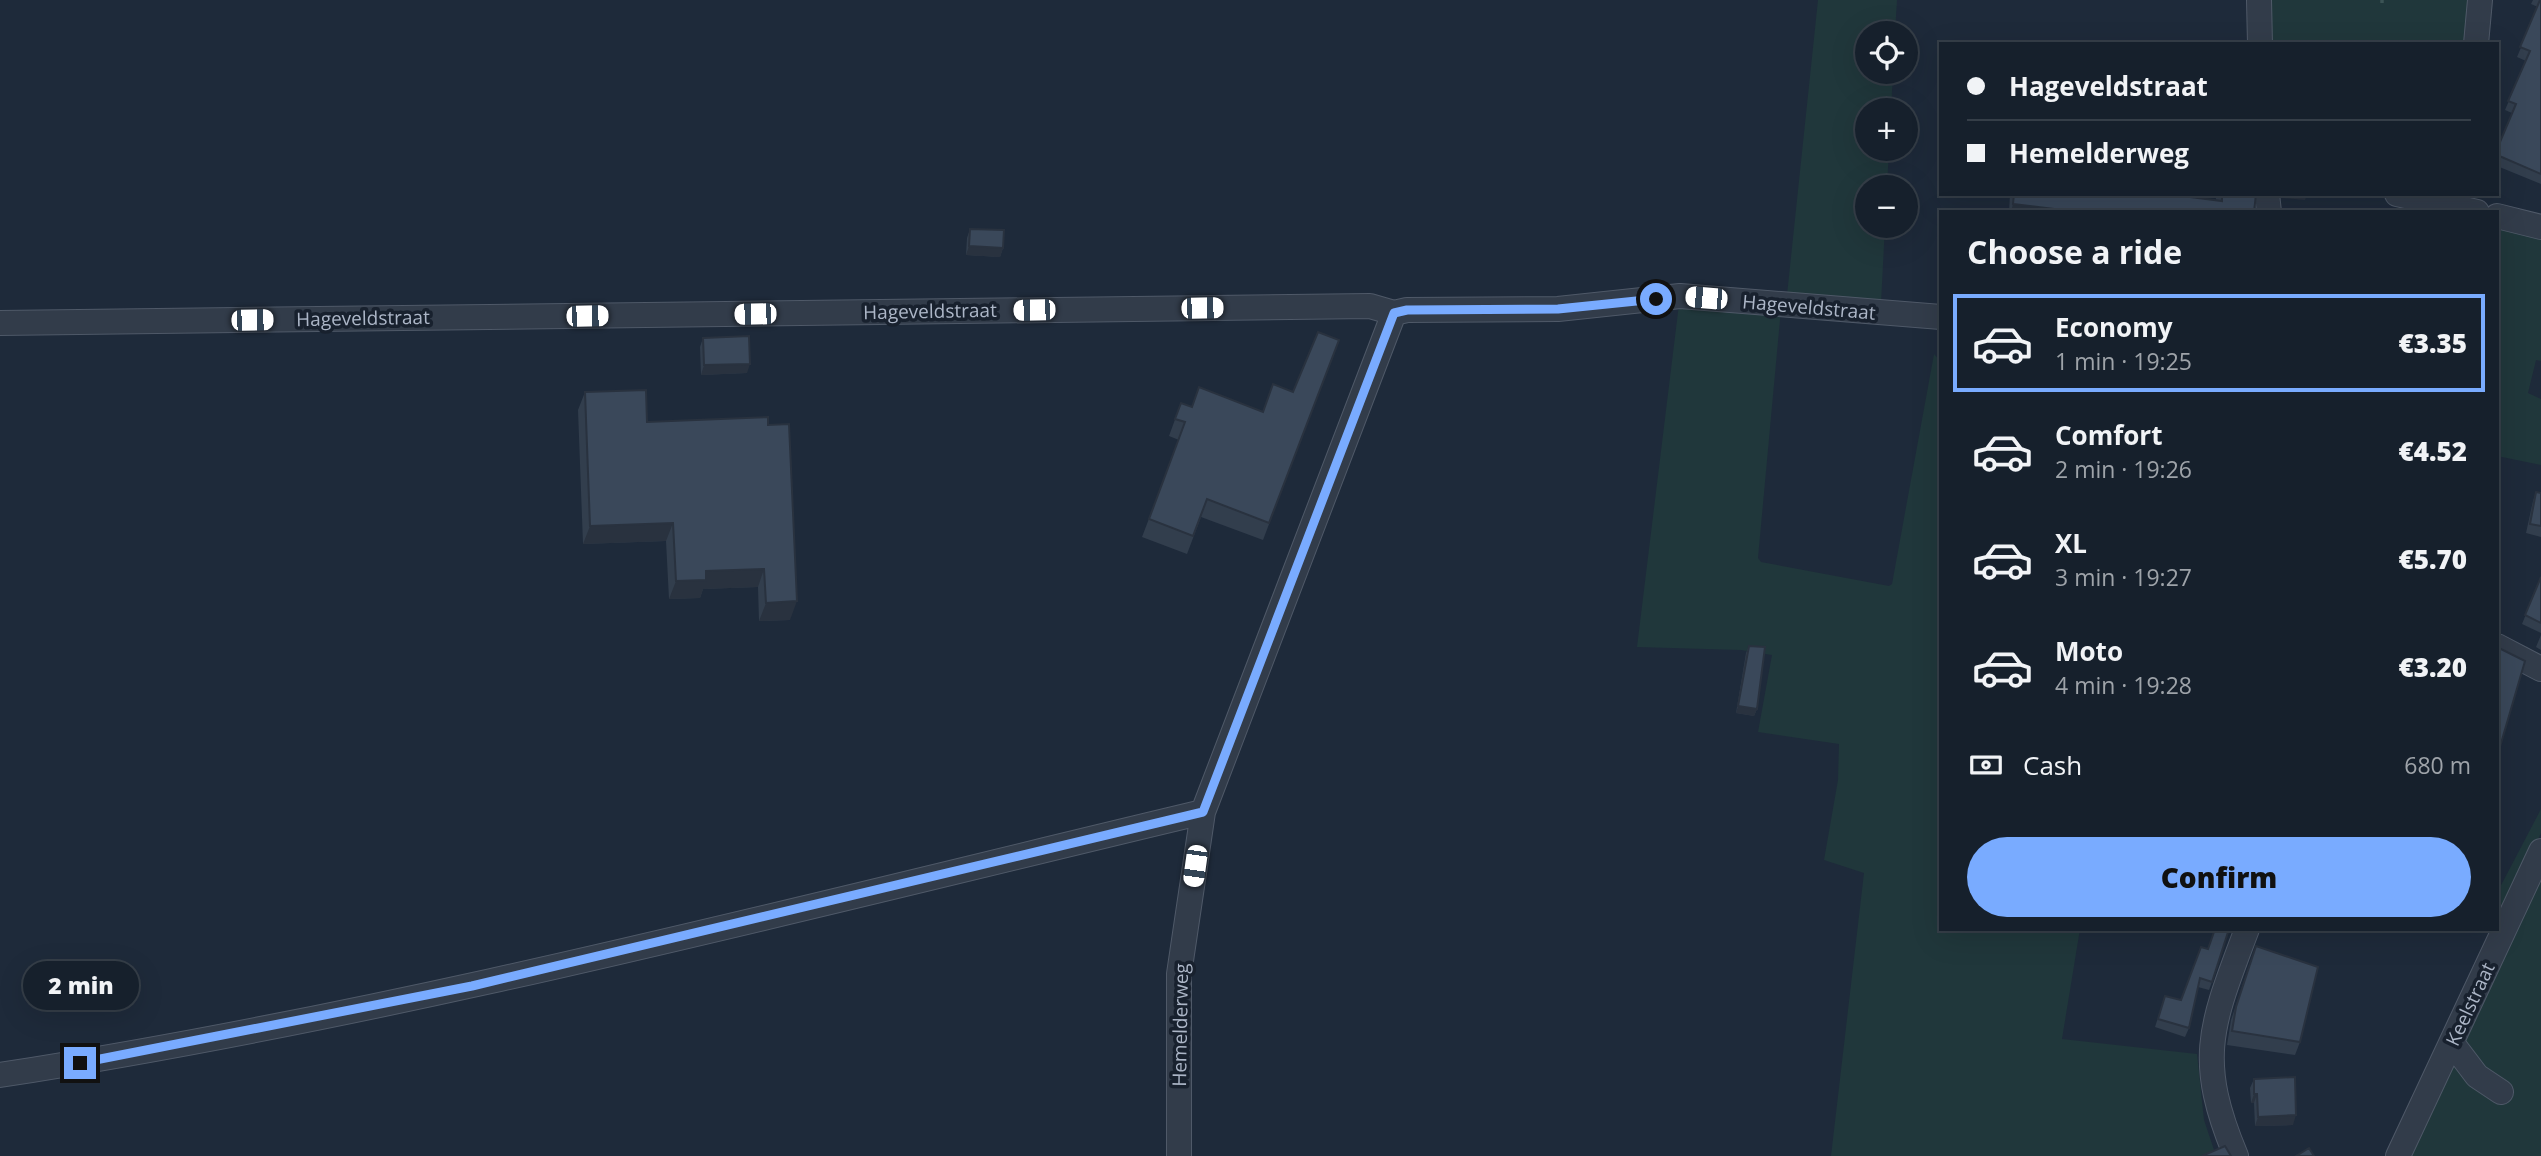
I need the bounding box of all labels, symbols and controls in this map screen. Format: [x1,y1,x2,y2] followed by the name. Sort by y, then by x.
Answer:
[1855,21,1918,238] map controls
[1855,21,1918,84] button: locate
[2009,68,2208,104] text: Hageveldstraat
[1855,98,1918,161] button: +
[2009,135,2189,171] text: Hemelderweg
[1855,175,1918,238] button: −
[1967,230,2182,273] text: Choose a ride
[1640,283,1672,315] route start
[1685,286,1728,310] car
[1741,288,1877,326] street label: Hageveldstraat
[863,297,997,325] street label: Hageveldstraat
[1181,297,1224,319] car
[1013,299,1056,321] car
[734,303,777,325] car
[296,304,430,332] street label: Hageveldstraat
[566,305,609,327] car
[231,309,274,331] car
[2055,309,2173,345] text: Economy
[1971,312,2034,375] icon: car
[2399,325,2467,361] text: €3.35
[2055,345,2192,377] text: 1 min · 19:25
[2055,417,2162,453] text: Comfort
[1971,420,2034,483] icon: car
[2399,433,2467,469] text: €4.52
[2055,453,2192,485] text: 2 min · 19:26
[2055,525,2087,561] text: XL
[1971,528,2034,591] icon: car
[2399,541,2467,577] text: €5.70
[2055,561,2192,593] text: 3 min · 19:27
[2055,633,2123,669] text: Moto
[1971,636,2034,699] icon: car
[2399,649,2467,685] text: €3.20
[2055,669,2192,701] text: 4 min · 19:28
[1967,746,2005,784] icon: cash
[2023,747,2082,783] text: Cash
[2404,749,2471,781] text: 680 m
[1967,837,2471,917] button: Confirm
[1182,844,1209,888] car
[2439,958,2501,1050] street label: Keelstraat
[22,962,138,1010] callout: 2 min
[1166,963,1194,1087] street label: Hemelderweg
[48,969,114,1001] text: 2 min
[64,1047,96,1079] route end

